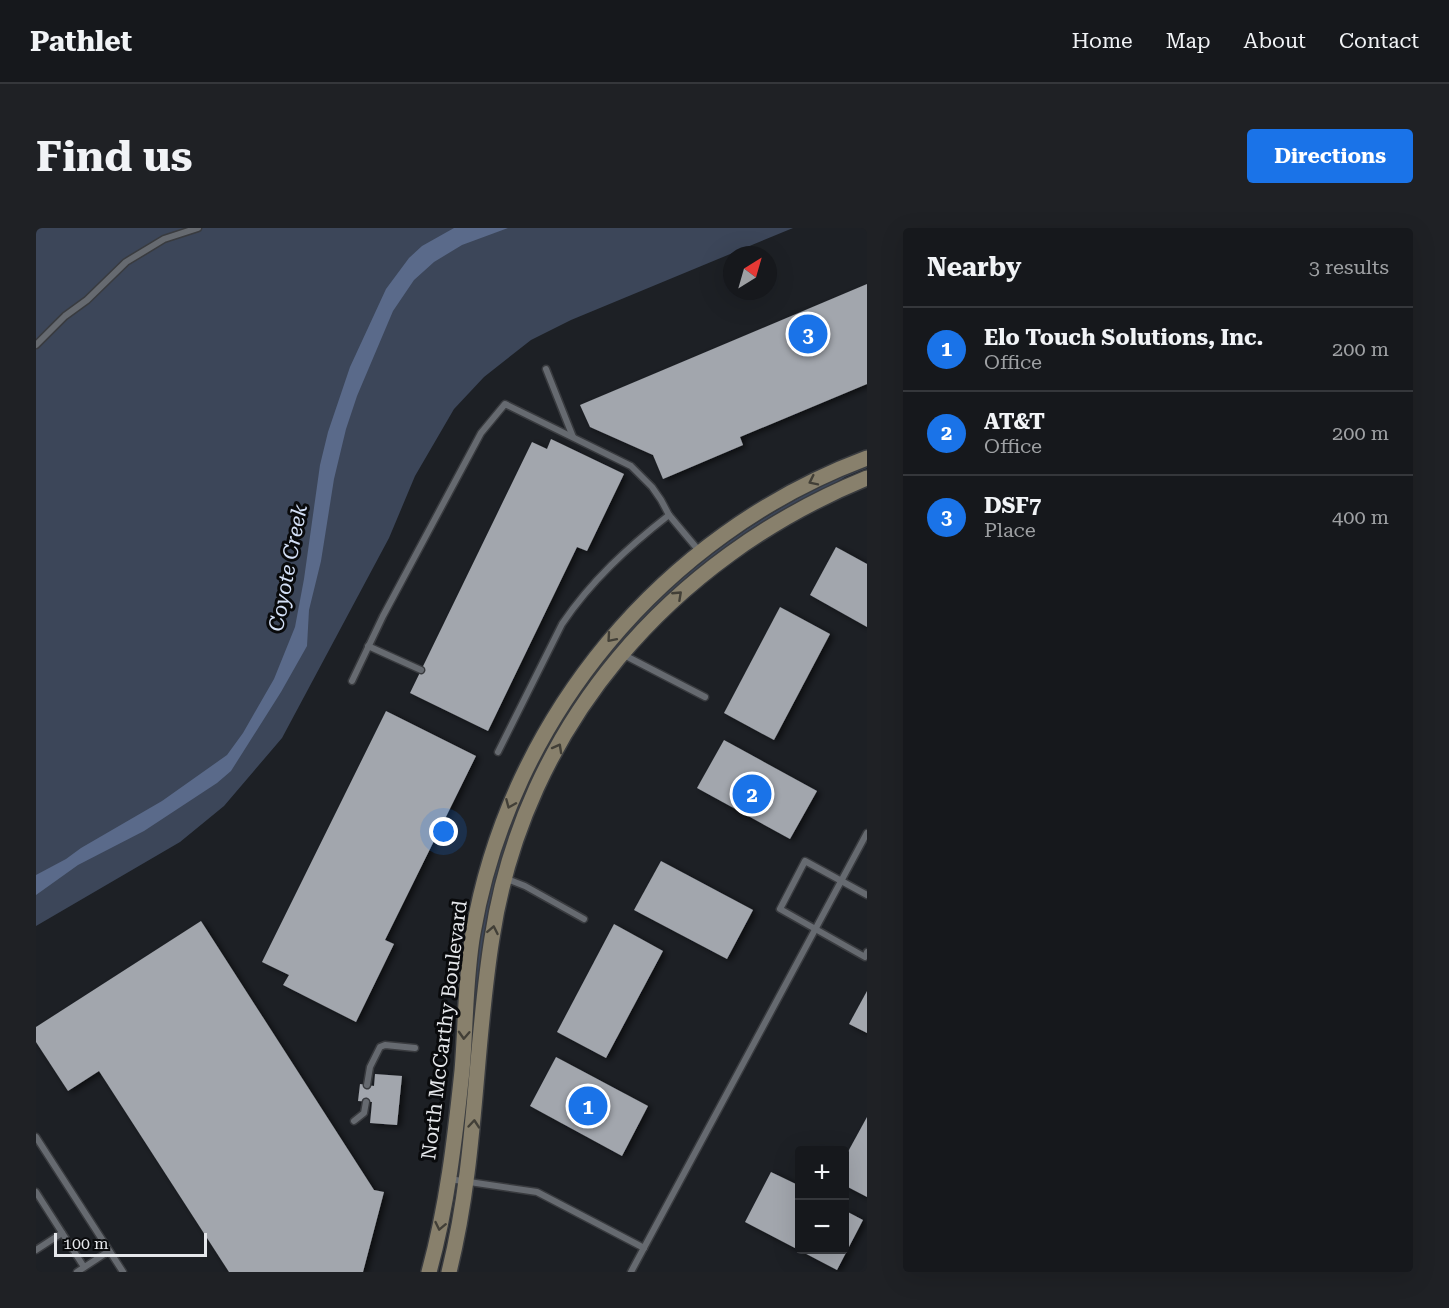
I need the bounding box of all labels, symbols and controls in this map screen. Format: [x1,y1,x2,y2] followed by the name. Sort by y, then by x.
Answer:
[30,25,132,58] text: Pathlet
[1072,29,1133,53] text: Home
[1166,29,1211,53] text: Map
[1244,29,1306,53] text: About
[1339,29,1419,53] text: Contact
[1247,129,1413,183] button: Directions
[36,132,193,181] text: Find us
[723,246,777,300] north arrow
[927,252,1021,282] text: Nearby
[1309,255,1389,279] text: 3 results
[788,312,828,356] pin: 3
[984,325,1263,350] text: Elo Touch Solutions, Inc.
[941,337,952,361] text: 1
[1332,337,1389,361] text: 200 m
[984,350,1042,374] text: Office
[984,409,1045,434] text: AT&T
[941,421,952,445] text: 2
[1332,421,1389,445] text: 200 m
[984,434,1042,458] text: Office
[809,474,820,486] one-way arrow
[984,493,1041,518] text: DSF7
[264,502,312,634] water label: Coyote Creek
[941,505,952,529] text: 3
[1332,505,1389,529] text: 400 m
[984,518,1036,542] text: Place
[671,591,682,602] one-way arrow
[607,631,618,642] one-way arrow
[551,743,562,754] one-way arrow
[732,772,772,816] pin: 2
[505,798,517,809] one-way arrow
[429,817,458,846] your location
[416,899,472,1161] street label: North McCarthy Boulevard
[486,926,499,936] one-way arrow
[458,1030,471,1039] one-way arrow
[568,1084,608,1128] pin: 1
[467,1120,480,1129] one-way arrow
[795,1146,849,1254] map controls
[795,1146,849,1200] button: +
[795,1200,849,1254] button: −
[434,1220,447,1230] one-way arrow
[54,1230,207,1258] scale bar
[63,1234,109,1253] text: 100 m

